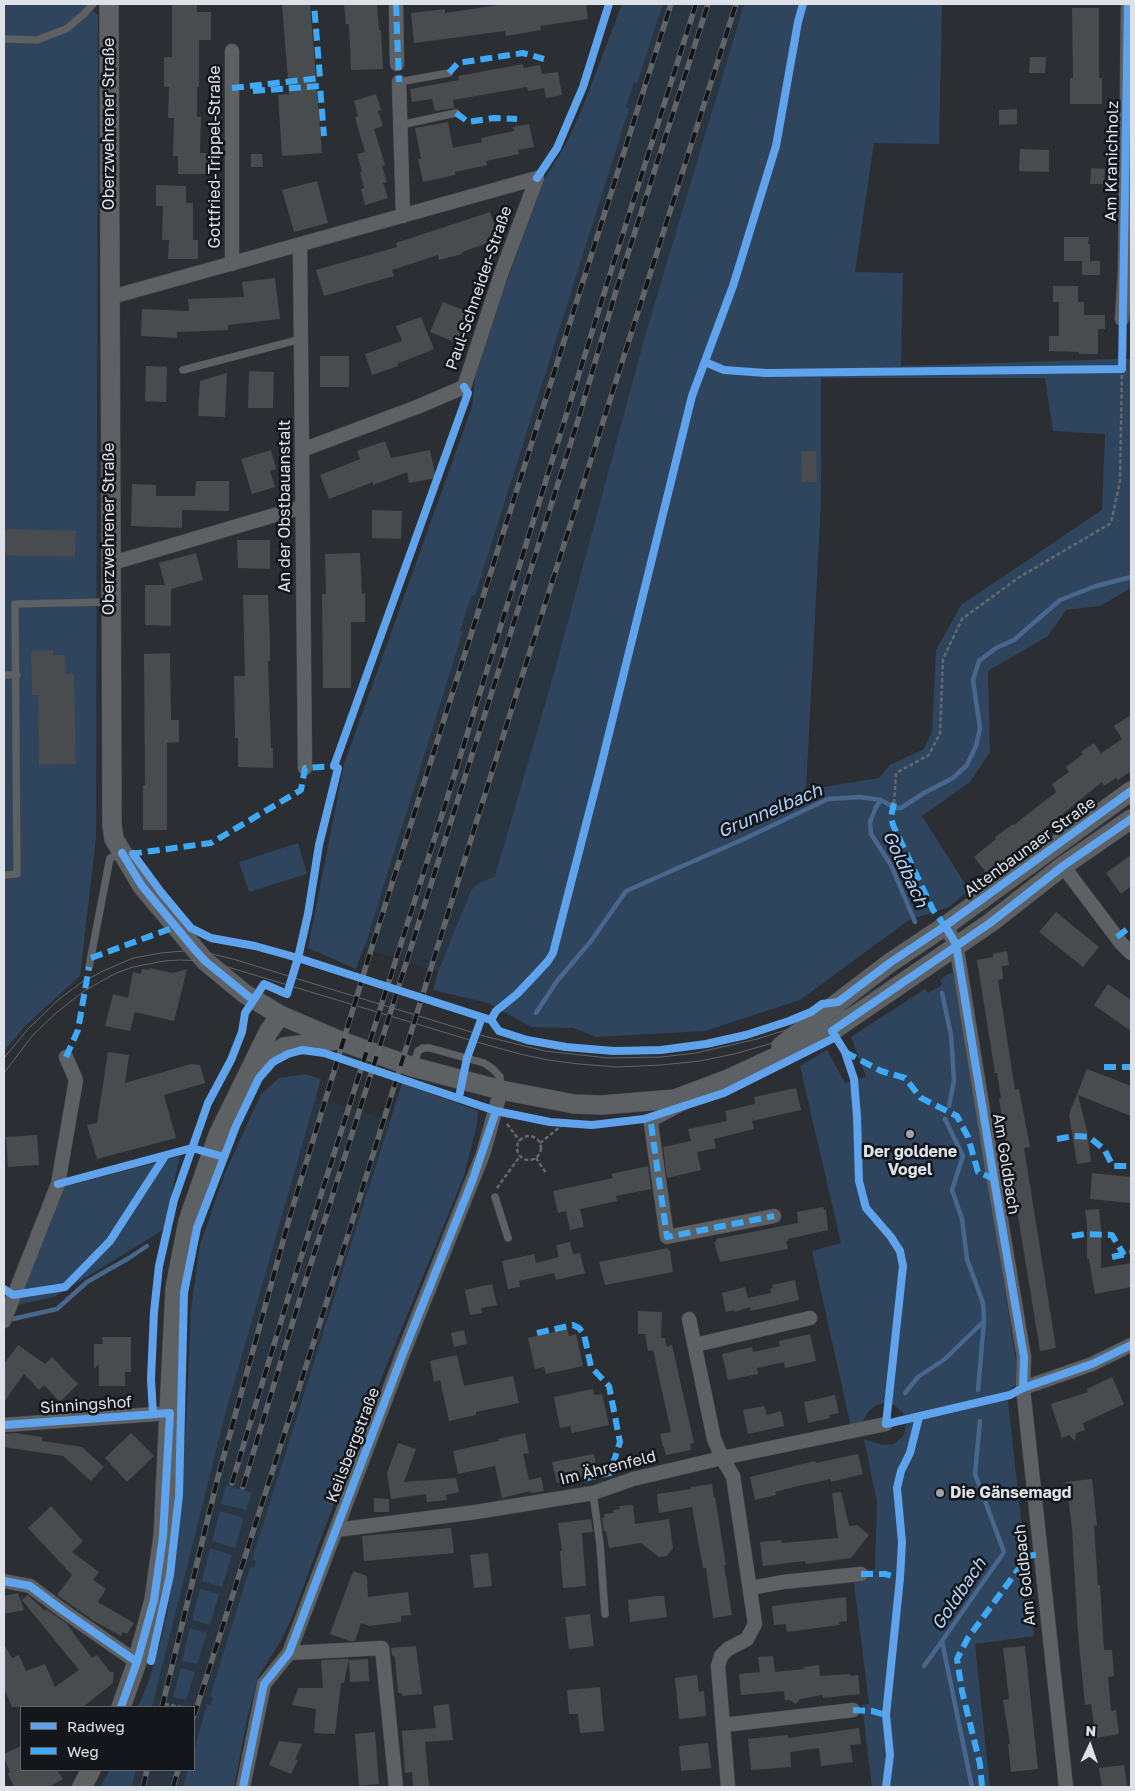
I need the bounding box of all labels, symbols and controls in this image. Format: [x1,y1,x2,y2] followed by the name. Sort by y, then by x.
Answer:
[99,38,119,210] street label: Oberzwehrener Straße
[205,65,225,249] street label: Gottfried-Trippel-Straße
[1101,101,1123,221] street label: Am Kranichholz
[442,203,516,373] street label: Paul-Schneider-Straße
[275,419,295,593] street label: An der Obstbauanstalt
[99,443,119,615] street label: Oberzwehrener Straße
[715,779,825,843] water label: Grunnelbach
[961,793,1099,901] street label: Altenbaunaer Straße
[878,827,932,911] water label: Goldbach
[989,1112,1023,1216] street label: Am Goldbach
[904,1128,916,1140] marker: Der goldene Vogel
[863,1142,957,1180] place label: Der goldene Vogel
[322,1385,384,1505] street label: Keilsbergstraße
[40,1392,132,1418] street label: Sinningshof
[558,1447,658,1489] street label: Im Ährenfeld
[950,1483,1071,1503] place label: Die Gänsemagd
[934,1487,946,1499] marker: Die Gänsemagd
[1010,1523,1040,1627] street label: Am Goldbach
[927,1554,991,1634] water label: Goldbach
[20,1706,195,1771] legend
[67,1717,125,1735] text: Radweg
[1065,1721,1115,1771] north arrow
[1085,1722,1097,1739] text: N
[67,1742,99,1760] text: Weg

